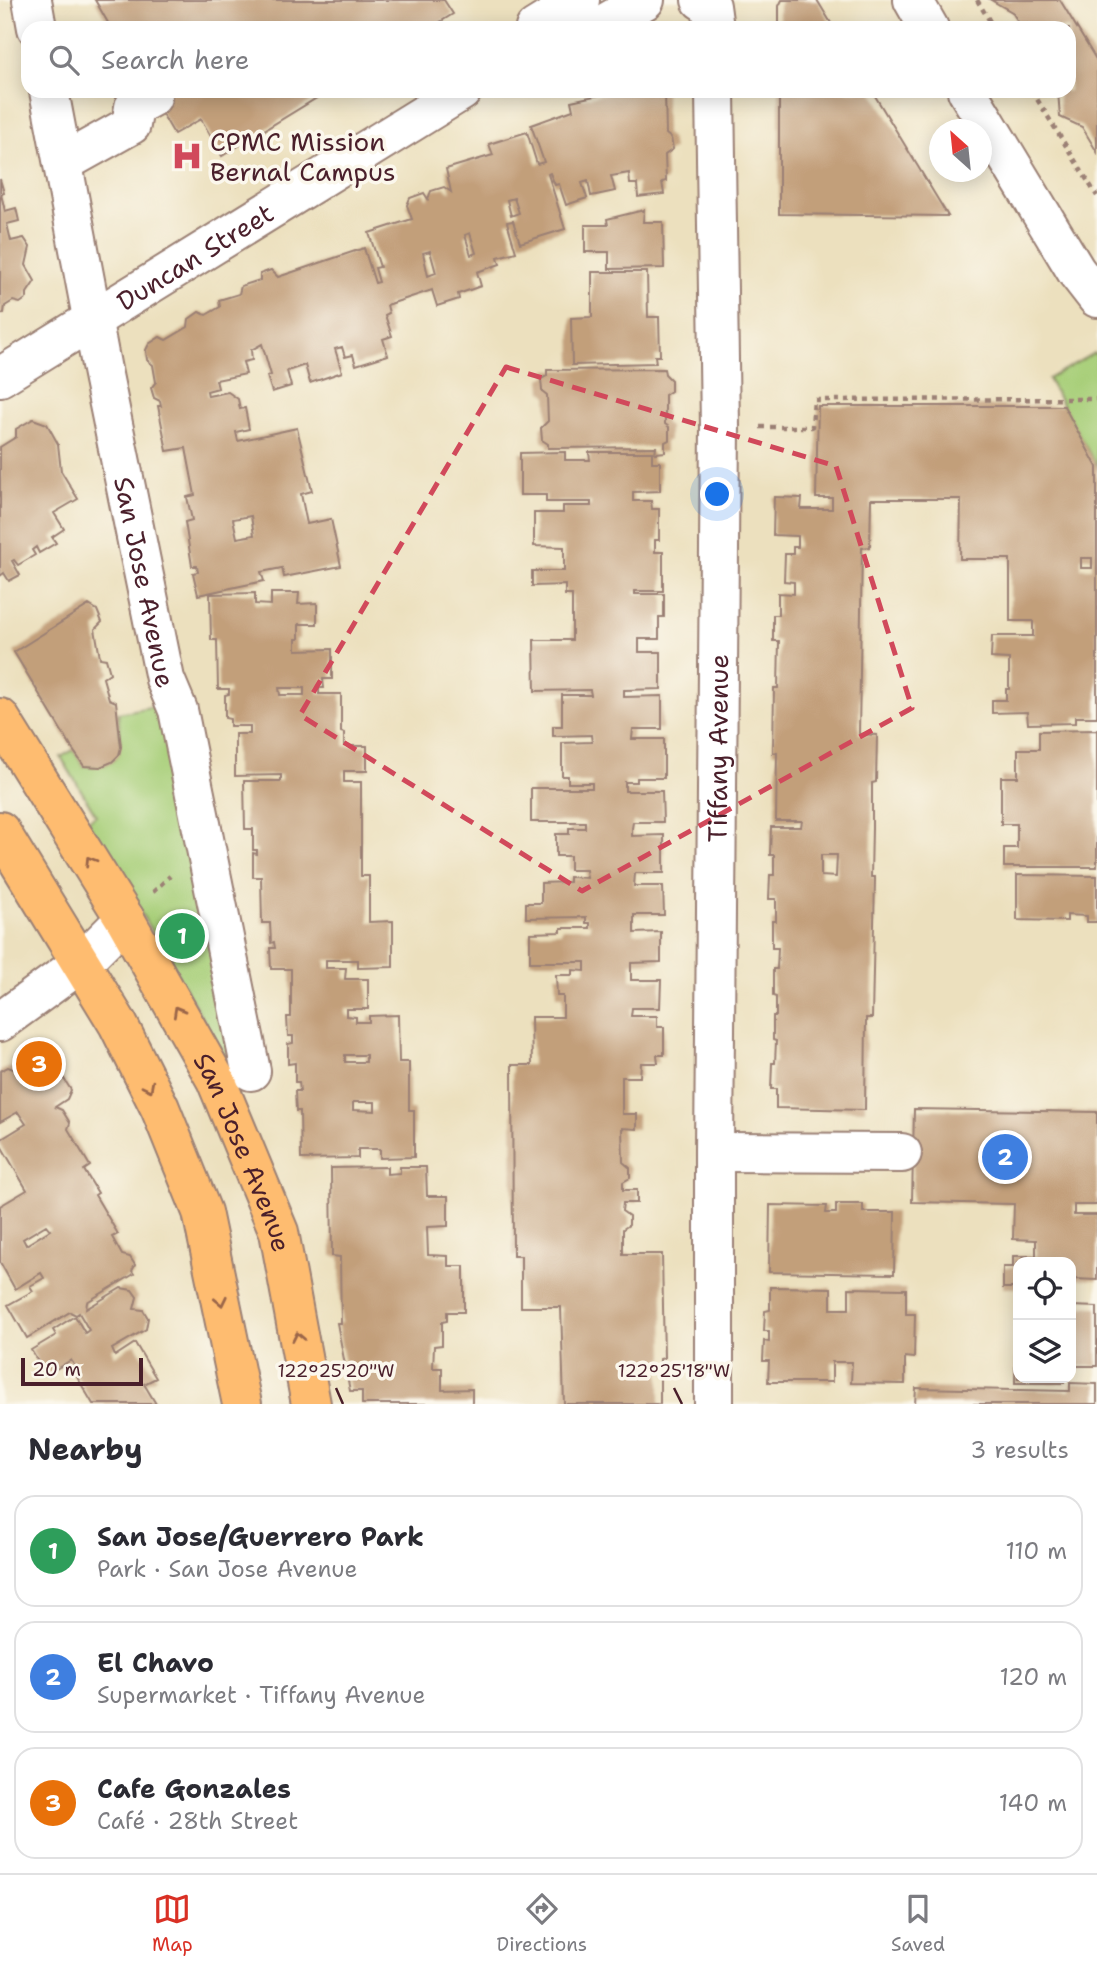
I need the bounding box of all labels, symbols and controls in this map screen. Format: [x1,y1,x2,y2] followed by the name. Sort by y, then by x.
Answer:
[21,21,1076,98] search box
[45,41,83,79] icon: search
[101,42,250,77] text: Search here
[929,119,992,182] north arrow
[210,124,396,189] place label: CPMC Mission Bernal Campus
[170,139,204,173] hospital icon: CPMC Mission Bernal Campus
[110,195,280,318] street label: Duncan Street
[107,473,184,693] street label: San Jose Avenue
[700,477,734,511] your location
[699,654,736,842] street label: Tiffany Avenue
[85,856,98,869] one-way arrow
[159,910,205,962] pin: 1
[173,1006,186,1018] one-way arrow
[16,1038,62,1090] pin: 3
[186,1046,300,1255] street label: San Jose Avenue
[141,1080,155,1092] one-way arrow
[982,1131,1028,1183] pin: 2
[1013,1257,1076,1383] map controls
[1013,1257,1076,1320] button: locate
[212,1295,227,1307] one-way arrow
[1013,1320,1076,1383] button: layers
[292,1331,307,1343] one-way arrow
[21,1355,144,1387] scale bar
[32,1357,81,1382] text: 20 m
[277,1359,395,1383] text: 122°25'20"W
[618,1359,730,1383] text: 122°25'18"W
[28,1429,143,1470] text: Nearby
[970,1435,1069,1465] text: 3 results
[97,1519,424,1554] text: San Jose/Guerrero Park
[48,1536,58,1566] text: 1
[1005,1536,1067,1566] text: 110 m
[97,1554,357,1584] text: Park · San Jose Avenue
[97,1645,214,1680] text: El Chavo
[45,1662,61,1692] text: 2
[999,1662,1067,1692] text: 120 m
[97,1680,426,1710] text: Supermarket · Tiffany Avenue
[97,1771,291,1806] text: Cafe Gonzales
[45,1788,61,1818] text: 3
[999,1788,1067,1818] text: 140 m
[97,1806,298,1836] text: Café · 28th Street
[152,1890,193,1957] tab: Map
[497,1890,587,1957] tab: Directions
[891,1890,945,1957] tab: Saved

